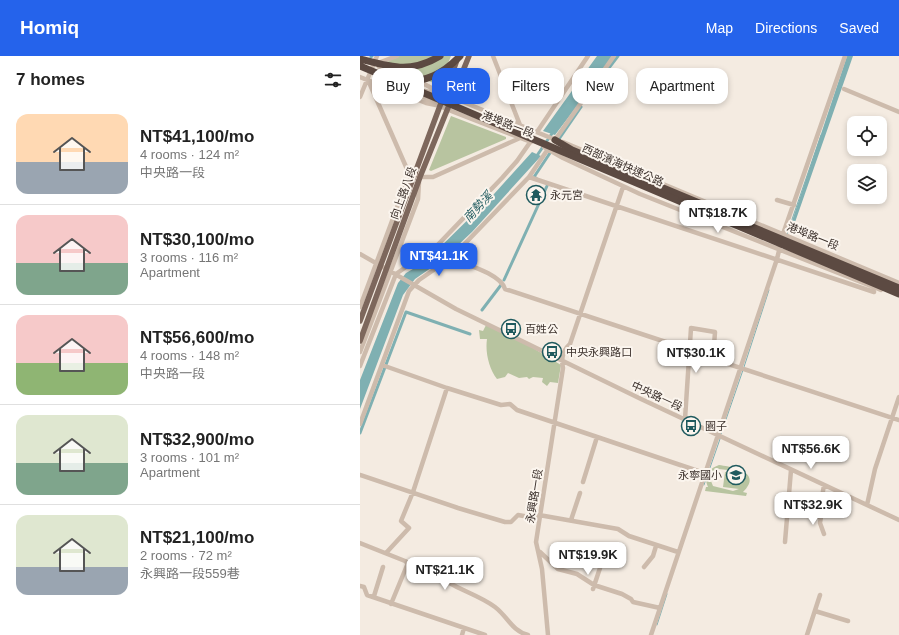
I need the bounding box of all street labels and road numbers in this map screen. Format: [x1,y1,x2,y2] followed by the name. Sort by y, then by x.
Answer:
[480,109,536,139] street label: 港埠路一段
[580,142,666,188] street label: 西部濱海快速公路
[388,165,418,221] street label: 向上路八段
[785,220,841,252] street label: 港埠路一段
[630,379,684,413] street label: 中央路一段
[524,468,544,524] street label: 永興路一段

